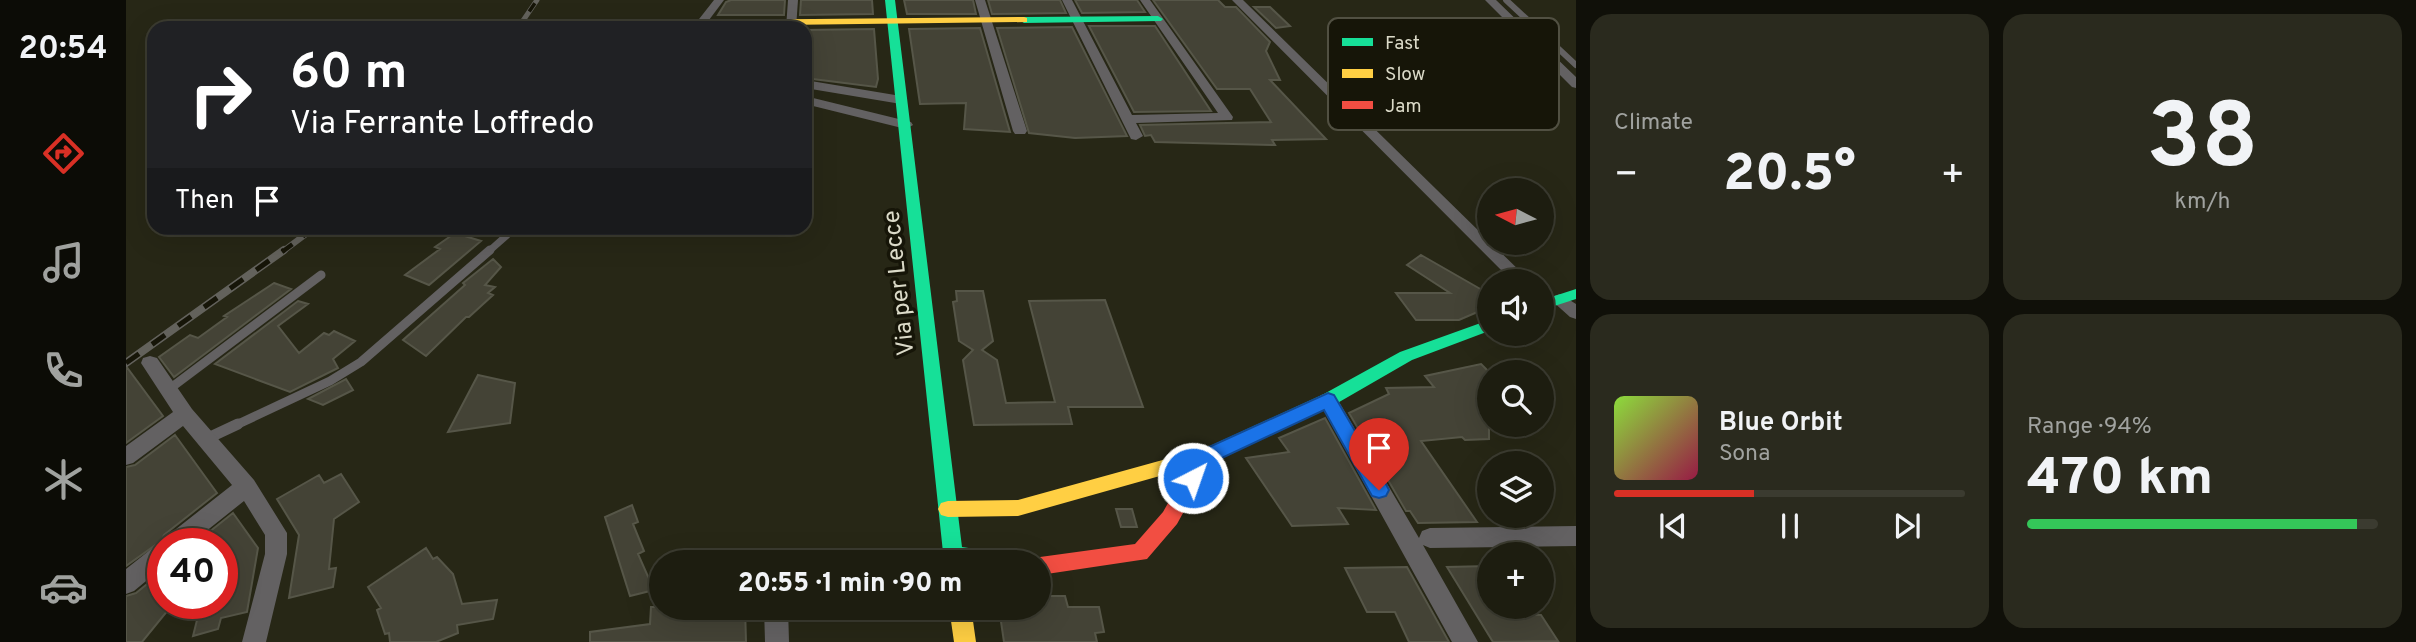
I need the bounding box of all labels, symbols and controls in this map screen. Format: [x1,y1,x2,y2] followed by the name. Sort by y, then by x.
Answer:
[1328,18,1559,130] legend
[18,30,108,70] text: 20:54
[1385,32,1420,56] text: Fast
[290,44,408,106] text: 60 m
[175,49,266,140] icon: right
[1385,63,1425,87] text: Slow
[2147,85,2258,200] text: 38
[1385,95,1422,119] text: Jam
[290,105,594,145] text: Via Ferrante Loffredo
[1614,109,1693,138] text: Climate
[39,129,88,178] icon: directions
[1723,143,1856,209] text: 20.5°
[1614,152,1639,201] text: −
[1940,152,1965,201] text: +
[1477,178,1554,256] north arrow
[1477,178,1554,619] map controls
[248,182,286,220] icon: arrive
[175,185,234,218] text: Then
[2175,188,2230,217] text: km/h
[877,209,923,357] street label: Via per Lecce
[39,238,88,287] icon: music
[1477,269,1554,346] button: sound
[39,346,88,395] icon: phone
[1477,360,1554,437] button: search
[1719,407,1843,440] text: Blue Orbit
[2027,413,2152,442] text: Range · 94%
[1349,418,1409,490] pin
[1360,429,1398,467] icon: arrive
[1719,440,1770,469] text: Sona
[1156,441,1230,515] position arrow
[2027,447,2213,513] text: 470 km
[1477,451,1554,528] button: layers
[39,455,88,504] icon: climate
[1654,507,1692,545] icon: previous
[1771,507,1809,545] icon: pause
[1888,507,1926,545] icon: next
[147,528,238,619] speed limit sign: 40
[1477,542,1554,619] button: +
[39,563,88,612] icon: car
[738,568,962,601] text: 20:55 · 1 min · 90 m

